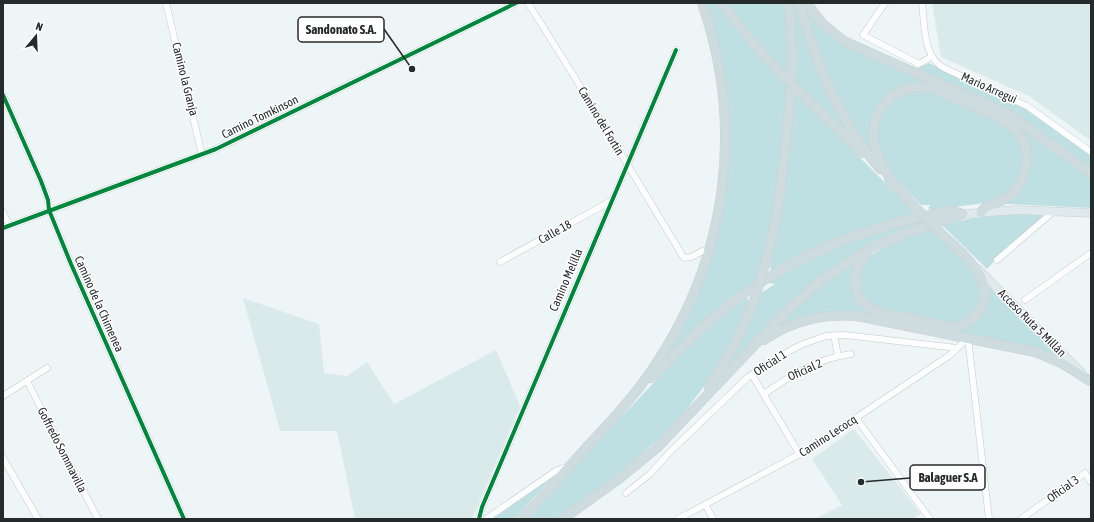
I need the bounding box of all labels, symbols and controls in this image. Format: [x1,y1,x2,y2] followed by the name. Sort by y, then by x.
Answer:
[16,16,56,56] north arrow
[298,17,384,42] callout: Sandonato S.A.
[34,20,44,33] text: N
[306,22,377,37] text: Sandonato S.A.
[169,41,201,117] street label: Camino la Granja
[959,70,1019,106] street label: Mario Arregui
[575,84,627,158] street label: Camino del Fortin
[219,92,301,142] street label: Camino Tomkinson
[536,217,574,247] street label: Calle 18
[546,246,586,314] street label: Camino Melilla
[72,254,126,354] street label: Camino de la Chimenea
[995,286,1069,360] street label: Acceso Ruta 5 Millán
[751,347,789,379] street label: Oficial 1
[786,356,824,384] street label: Oficial 2
[35,405,89,495] street label: Goffredo Sommavilla
[797,412,859,460] street label: Camino Lecocq
[910,465,985,490] callout: Balaguer S.A
[918,470,978,485] text: Balaguer S.A
[1044,473,1082,505] street label: Oficial 3

